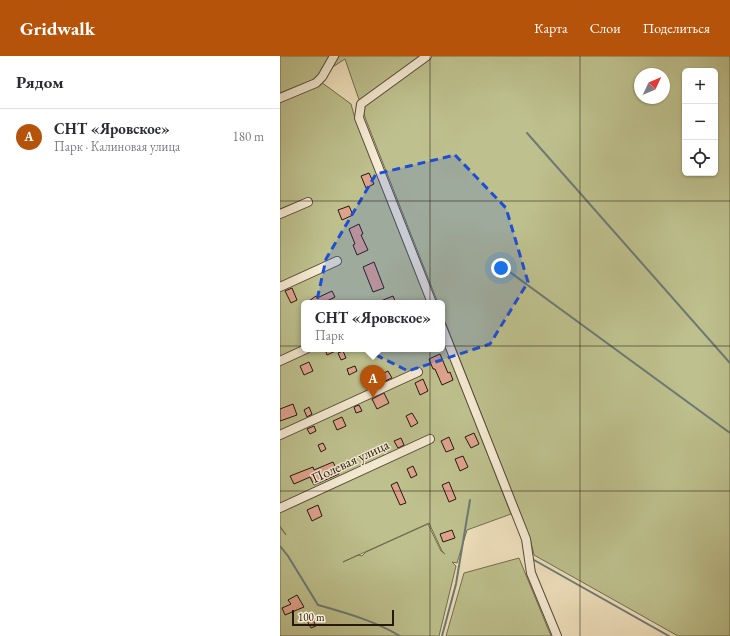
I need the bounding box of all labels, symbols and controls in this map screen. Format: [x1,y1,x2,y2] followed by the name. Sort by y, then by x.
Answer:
[20,16,95,41] text: Gridwalk
[534,19,568,37] text: Карта
[590,19,621,37] text: Слои
[643,19,710,37] text: Поделиться
[634,68,670,104] north arrow
[682,68,718,176] map controls
[682,68,718,104] button: +
[16,71,64,93] text: Рядом
[682,104,718,140] button: −
[54,119,170,138] text: СНТ «Яровское»
[24,128,34,145] text: A
[233,128,264,145] text: 180 m
[54,138,180,155] text: Парк · Калиновая улица
[682,140,718,176] button: locate
[491,258,511,278] your location
[301,300,445,352] popup
[315,308,431,327] text: СНТ «Яровское»
[315,327,344,344] text: Парк
[360,365,386,398] pin: A
[308,435,392,487] street label: Полевая улица
[292,608,394,627] scale bar
[298,610,325,624] text: 100 m

